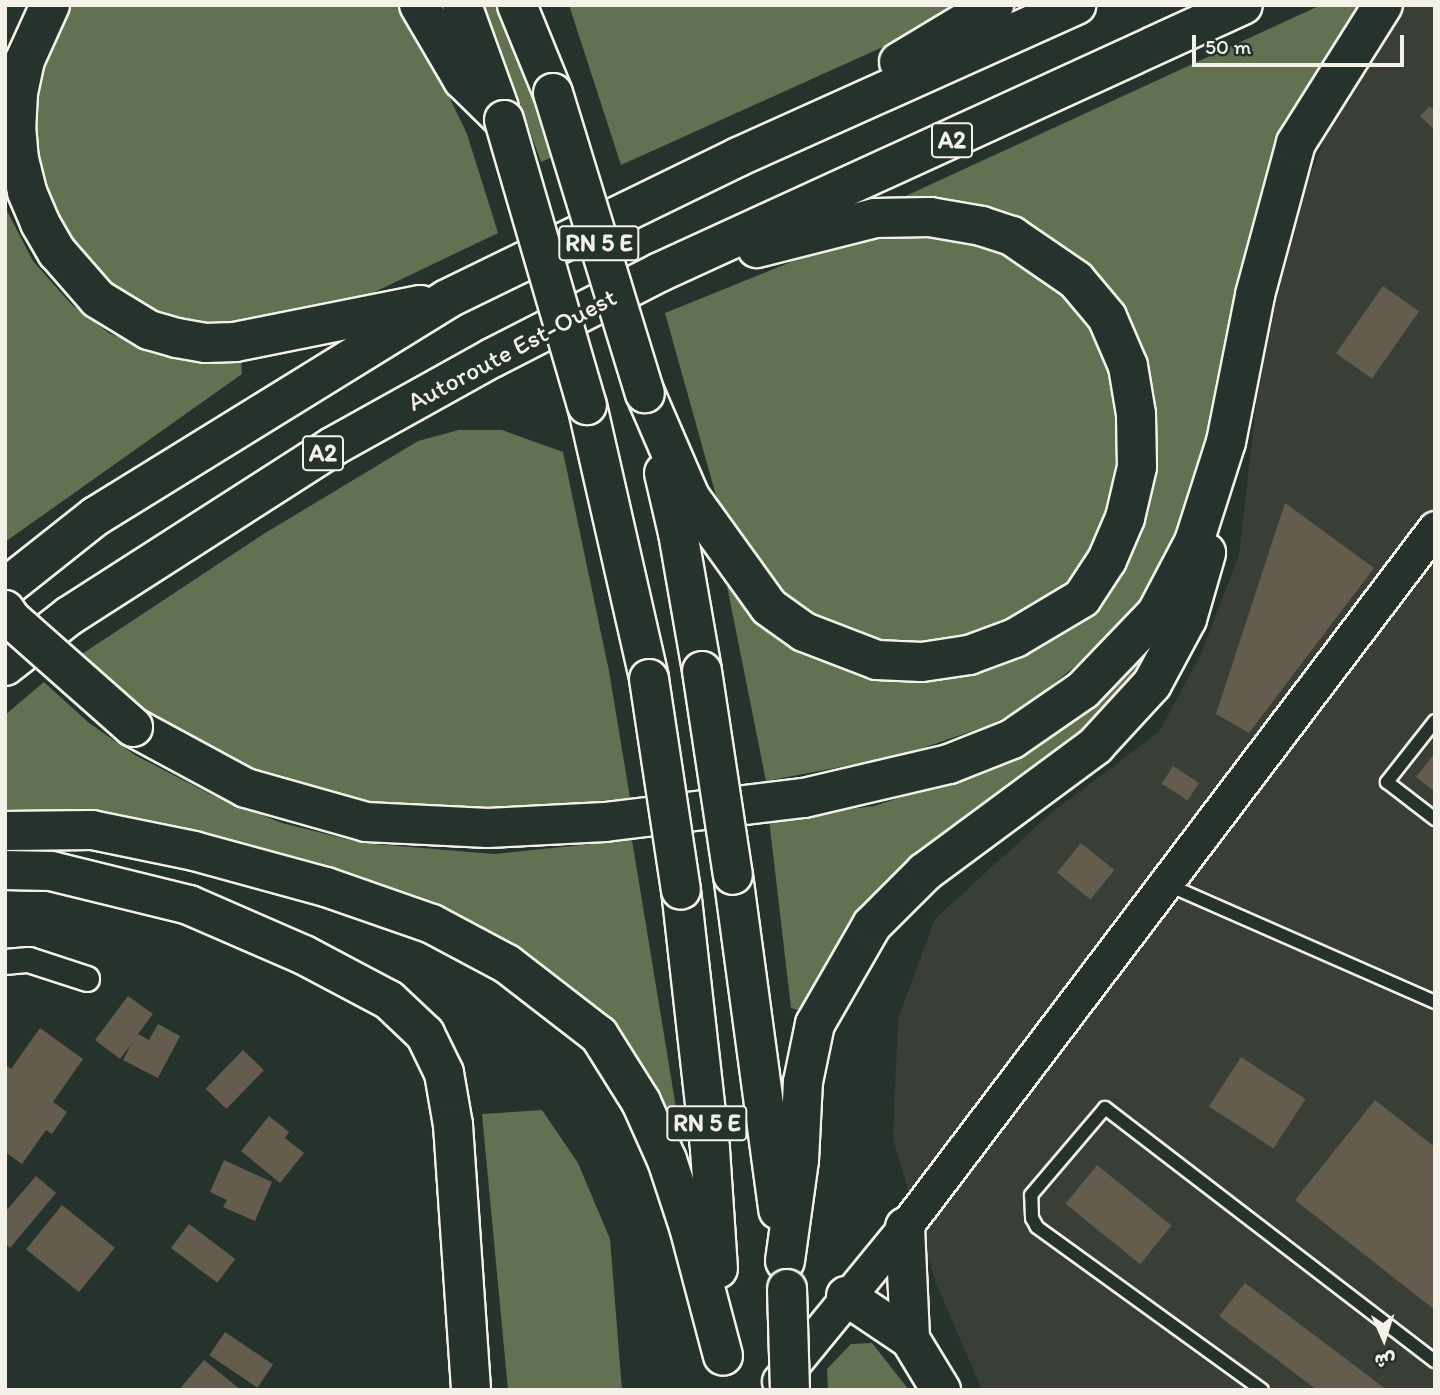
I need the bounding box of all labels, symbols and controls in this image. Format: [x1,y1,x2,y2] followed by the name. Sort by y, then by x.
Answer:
[1195,21,1407,65] scale bar
[1205,34,1251,59] text: 50 m
[931,120,973,160] road number: A2
[557,223,641,264] road number: RN 5 E
[402,282,622,418] street label: Autoroute Est-Ouest
[302,432,344,474] road number: A2
[665,1102,749,1143] road number: RN 5 E
[1349,1304,1419,1374] north arrow
[1374,1348,1396,1373] text: ش

